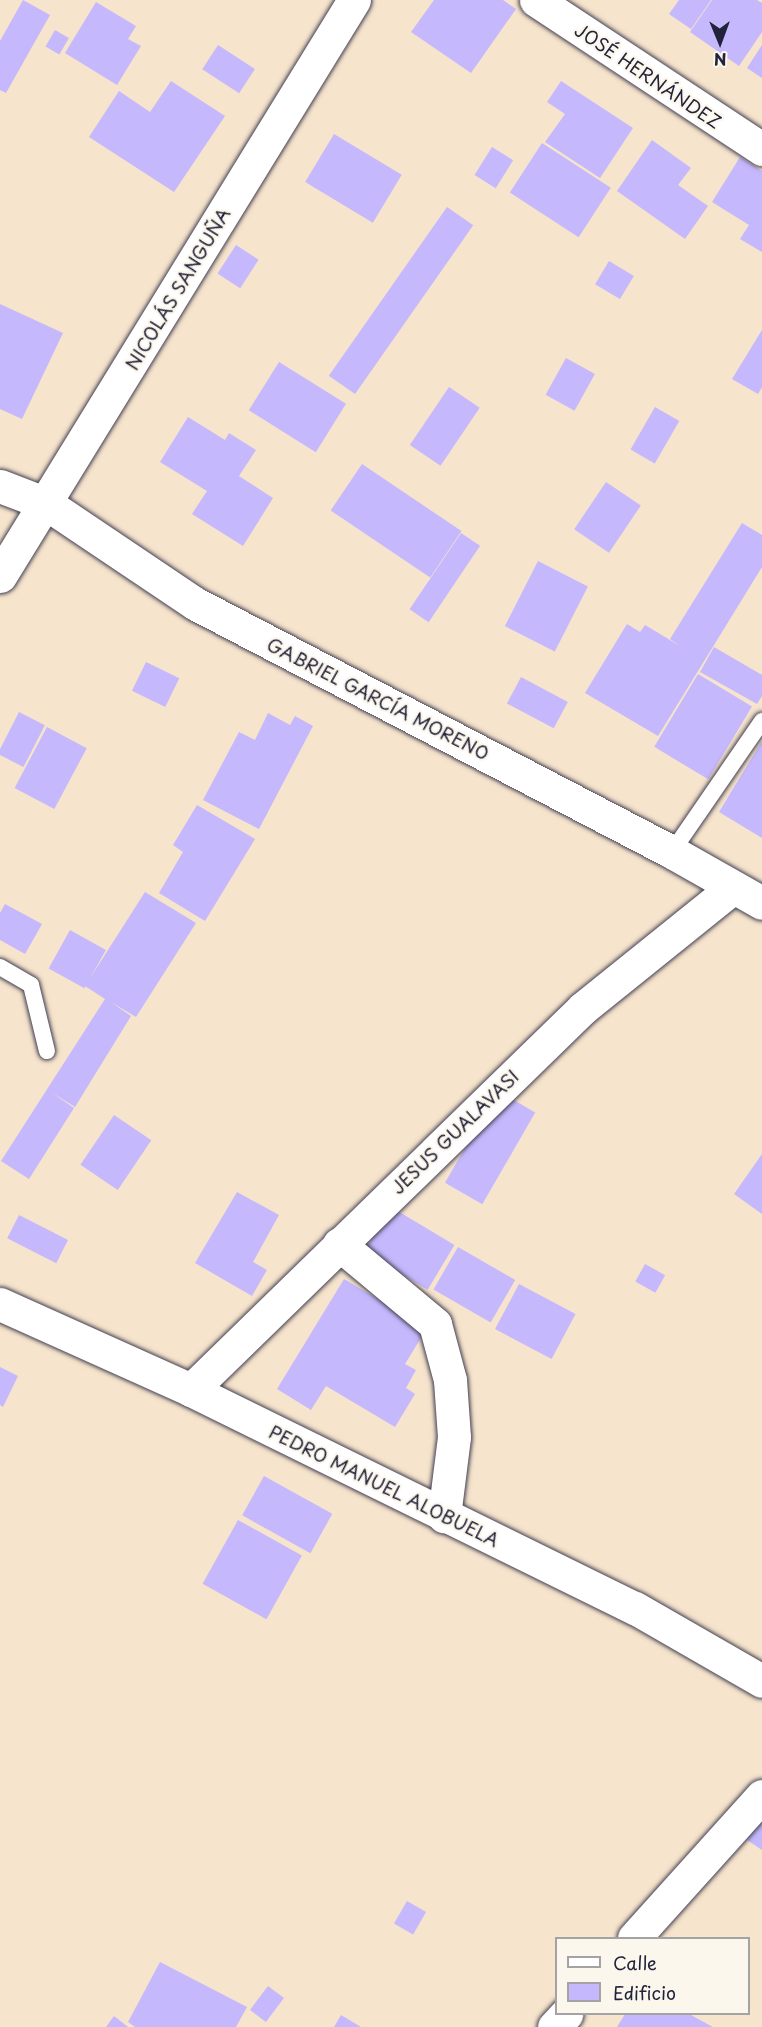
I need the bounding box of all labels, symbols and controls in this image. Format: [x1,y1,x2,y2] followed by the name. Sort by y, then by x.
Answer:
[690,12,750,72] north arrow
[571,19,725,133] street label: JOSÉ HERNÁNDEZ
[121,204,235,374] street label: NICOLÁS SANGUÑA
[262,633,494,765] street label: GABRIEL GARCÍA MORENO
[387,1066,523,1198] street label: JESUS GUALAVASI
[264,1420,504,1552] street label: PEDRO MANUEL ALOBUELA
[555,1937,750,2015] legend
[613,1949,657,1976] text: Calle
[613,1979,676,2006] text: Edificio

